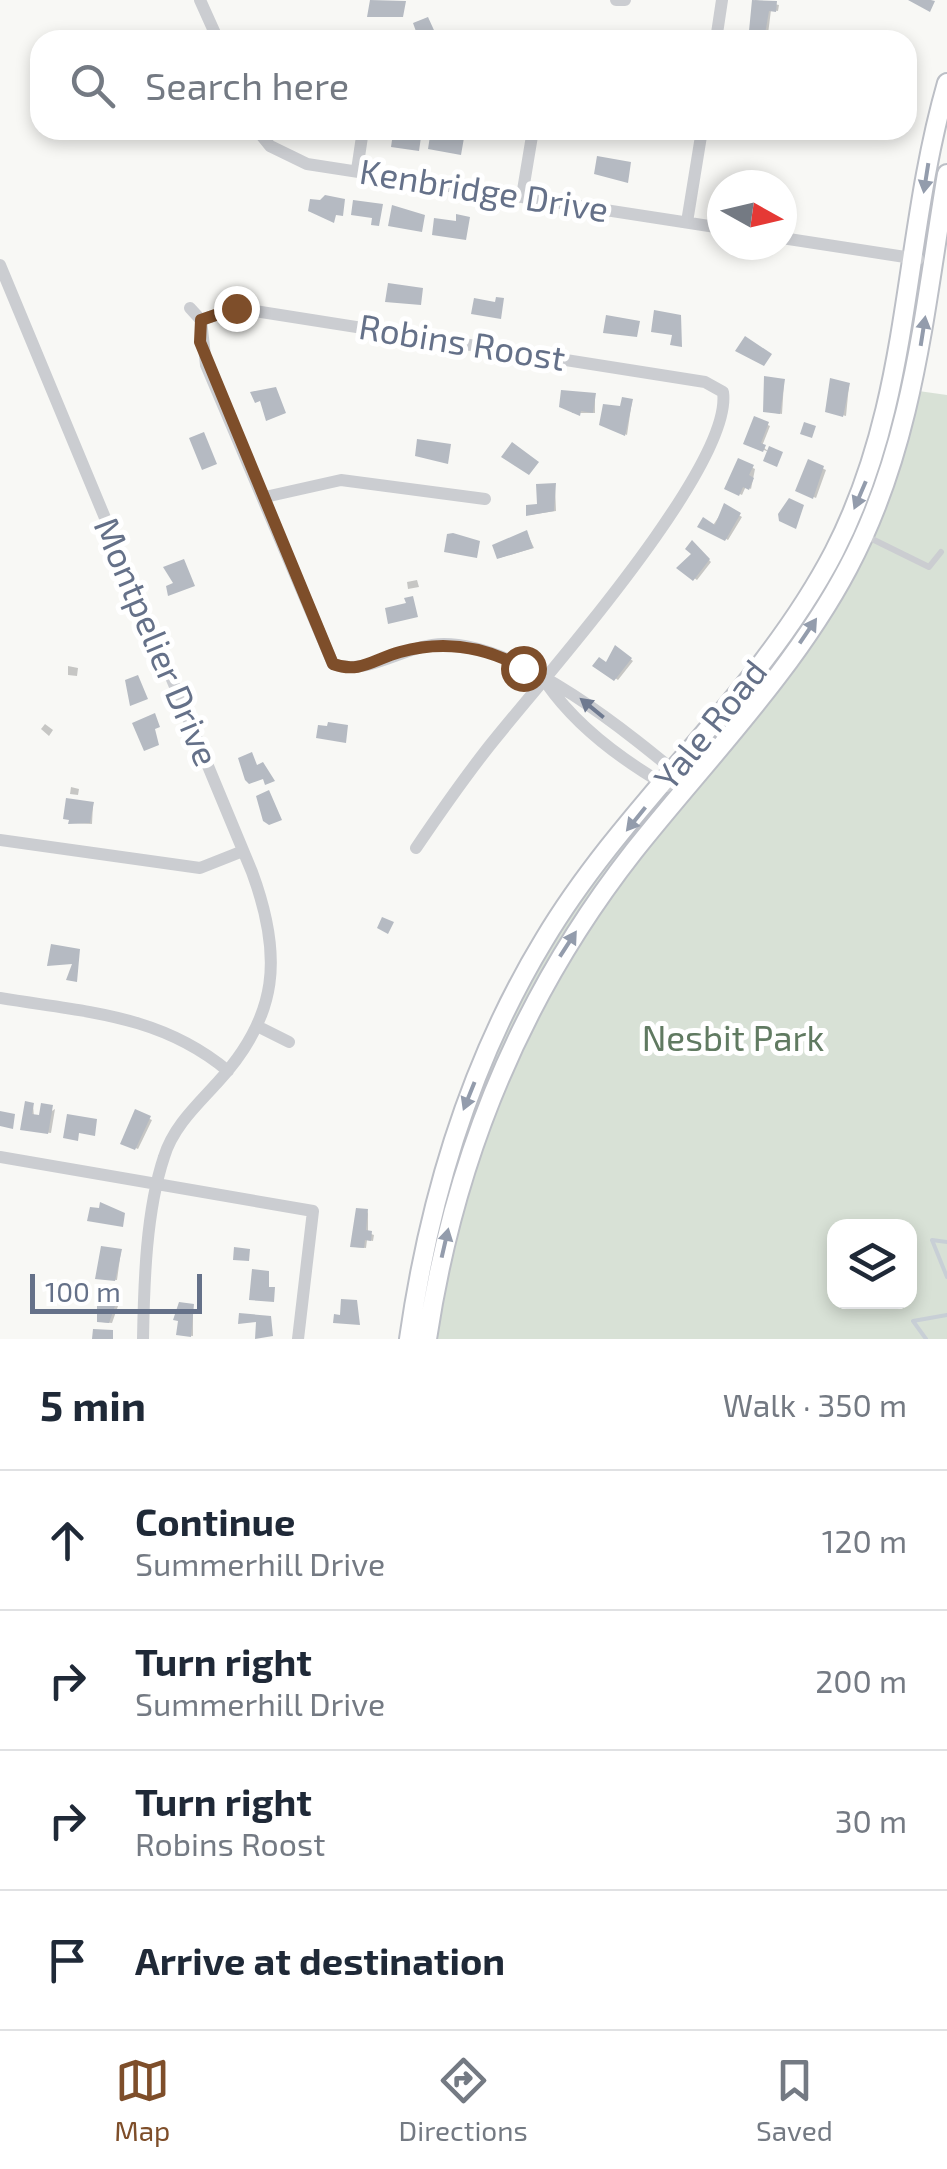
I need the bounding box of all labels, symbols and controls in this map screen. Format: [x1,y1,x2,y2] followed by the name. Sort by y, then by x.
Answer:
[30,30,917,140] search box
[65,58,120,113] icon: search
[145,62,349,108] text: Search here
[357,149,612,229] street label: Kenbridge Drive
[917,163,933,194] one-way arrow
[707,170,797,260] north arrow
[214,286,260,332] route end
[356,304,568,378] street label: Robins Roost
[916,314,931,346] one-way arrow
[851,480,867,510] one-way arrow
[87,511,229,772] street label: Montpelier Drive
[798,617,817,644] one-way arrow
[501,646,547,692] route start
[644,650,774,797] street label: Yale Road
[579,698,604,719] one-way arrow
[626,806,647,831] one-way arrow
[559,931,577,958] one-way arrow
[642,1016,824,1058] park label: Nesbit Park
[461,1081,477,1111] one-way arrow
[827,1219,917,1309] map controls
[827,1219,917,1309] button: layers
[438,1227,453,1258] one-way arrow
[30,1269,202,1314] scale bar
[45,1274,121,1308] text: 100 m
[40,1379,146,1429] text: 5 min
[723,1385,907,1423] text: Walk · 350 m
[135,1498,295,1544] text: Continue
[40,1513,95,1568] icon: ahead
[822,1521,907,1559] text: 120 m
[135,1544,385,1582] text: Summerhill Drive
[135,1638,312,1684] text: Turn right
[40,1653,95,1708] icon: right
[815,1661,907,1699] text: 200 m
[135,1684,385,1722] text: Summerhill Drive
[135,1778,312,1824] text: Turn right
[40,1793,95,1848] icon: right
[835,1801,907,1839] text: 30 m
[135,1824,325,1862] text: Robins Roost
[40,1933,95,1988] icon: arrive
[135,1937,505,1983] text: Arrive at destination
[114,2053,170,2147] tab: Map
[399,2053,528,2147] tab: Directions
[756,2053,833,2147] tab: Saved

